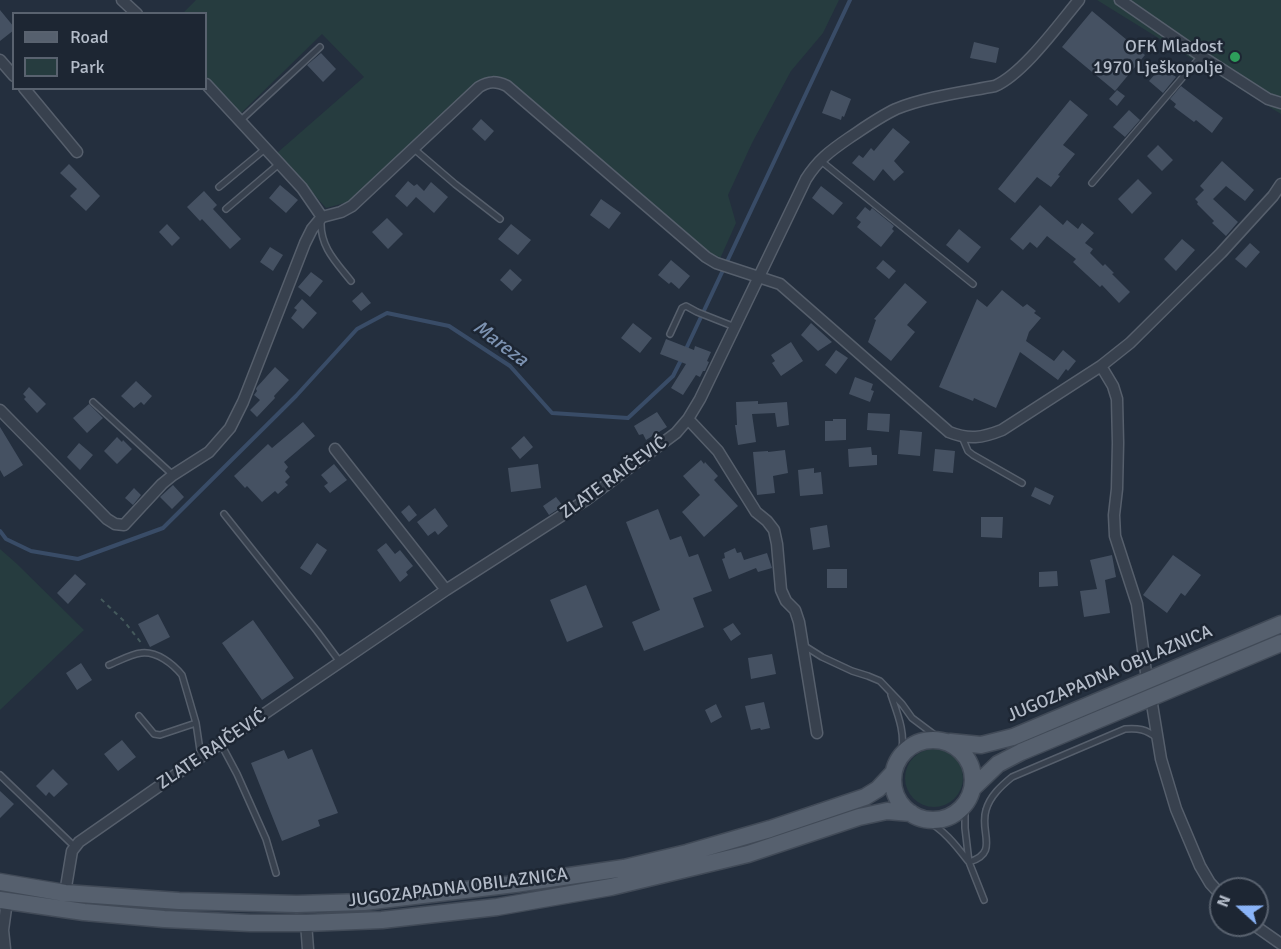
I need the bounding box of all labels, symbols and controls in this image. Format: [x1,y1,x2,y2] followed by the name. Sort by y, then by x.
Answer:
[12,12,207,90] legend
[70,26,109,48] text: Road
[1093,36,1223,78] place label: OFK Mladost 1970 Lješkopolje
[1228,50,1242,64] marker: OFK Mladost 1970 Lješkopolje
[70,56,105,78] text: Park
[468,316,532,372] water label: Mareza
[556,432,672,524] street label: ZLATE RAIČEVIĆ
[1004,621,1216,727] street label: JUGOZAPADNA OBILAZNICA
[153,706,271,794] street label: ZLATE RAIČEVIĆ
[347,864,569,912] street label: JUGOZAPADNA OBILAZNICA
[1209,877,1269,937] north arrow
[1213,892,1235,910] text: N

